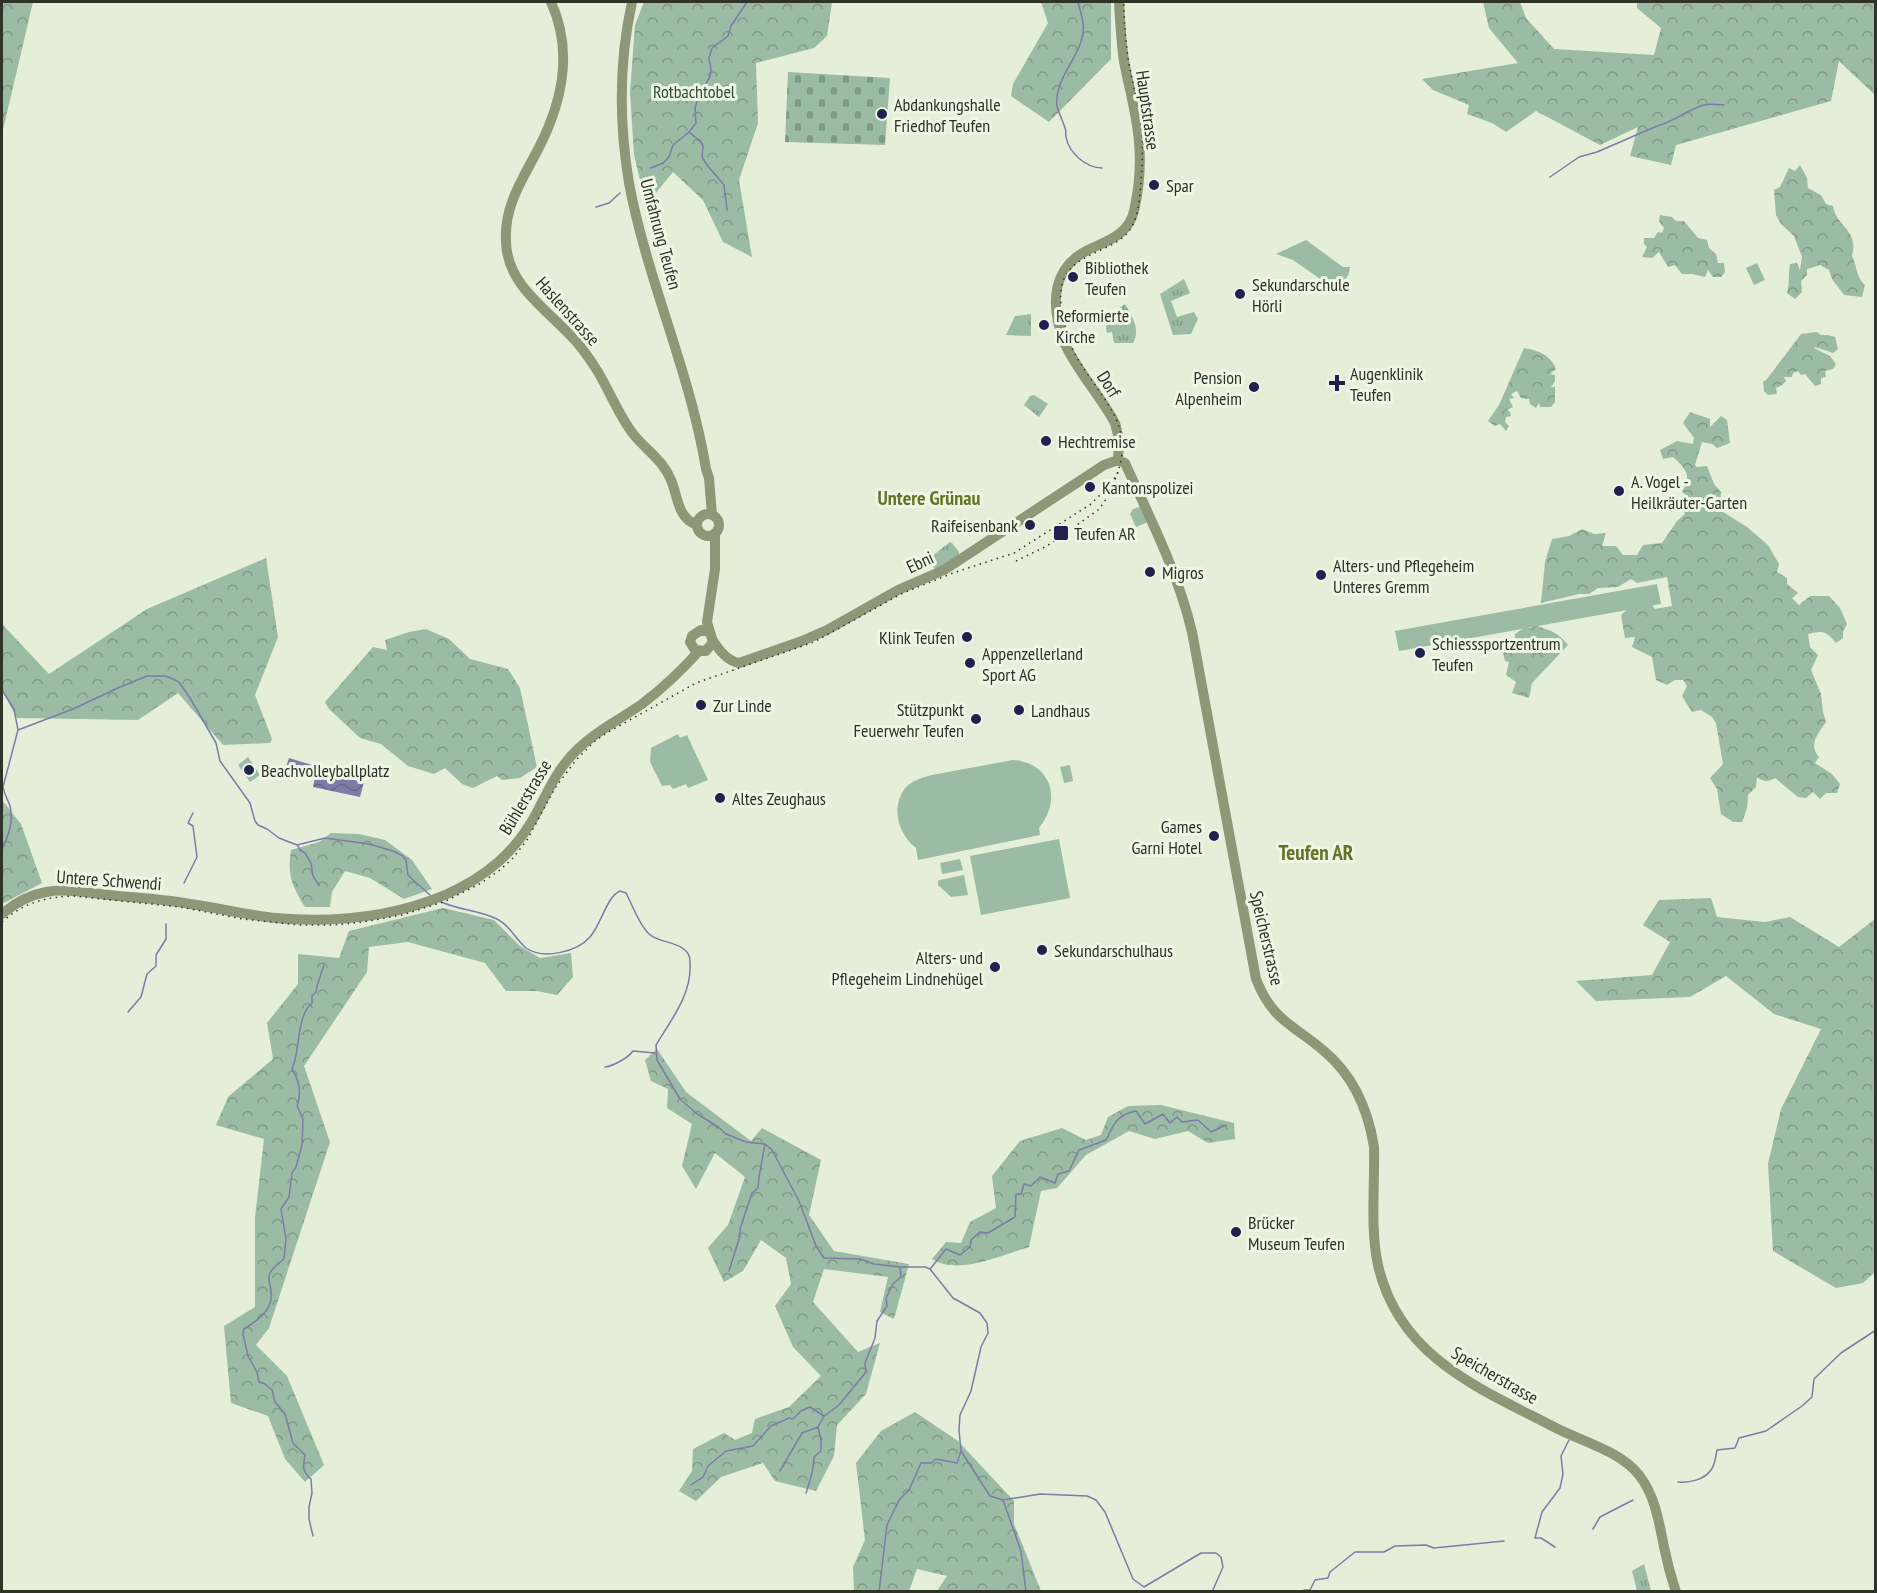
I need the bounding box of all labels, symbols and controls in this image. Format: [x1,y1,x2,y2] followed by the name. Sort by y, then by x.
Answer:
[1131,69,1165,151] street label: Hauptstrasse
[653,80,736,103] park label: Rotbachtobel
[894,93,1001,137] place label: Abdankungshalle Friedhof Teufen
[875,107,889,121] marker: Abdankungshalle Friedhof Teufen
[1166,174,1194,197] place label: Spar
[635,176,687,292] street label: Umfahrung Teufen
[1147,178,1161,192] marker: Spar
[1085,256,1148,300] place label: Bibliothek Teufen
[1066,270,1080,284] marker: Bibliothek Teufen
[531,272,605,350] street label: Haslenstrasse
[1252,273,1350,317] place label: Sekundarschule Hörli
[1233,287,1247,301] marker: Sekundarschule Hörli
[1056,304,1129,348] place label: Reformierte Kirche
[1037,318,1051,332] marker: Reformierte Kirche
[1350,362,1423,406] place label: Augenklinik Teufen
[1092,366,1127,403] street label: Dorf
[1175,366,1242,410] place label: Pension Alpenheim
[1328,374,1346,392] marker: Augenklinik Teufen
[1247,380,1261,394] marker: Pension Alpenheim
[1058,430,1136,453] place label: Hechtremise
[1039,434,1053,448] marker: Hechtremise
[1631,470,1747,514] place label: A. Vogel - Heilkräuter-Garten
[1102,476,1193,499] place label: Kantonspolizei
[1083,480,1097,494] marker: Kantonspolizei
[1612,484,1626,498] marker: A. Vogel - Heilkräuter-Garten
[878,485,981,511] district label: Untere Grünau
[931,514,1018,537] place label: Raifeisenbank
[1023,518,1037,532] marker: Raifeisenbank
[1074,522,1136,545] place label: Teufen AR
[1052,524,1070,542] marker: Teufen AR
[903,546,937,578] street label: Ebni
[1333,554,1474,598] place label: Alters- und Pflegeheim Unteres Gremm
[1162,561,1204,584] place label: Migros
[1143,565,1157,579] marker: Migros
[1314,568,1328,582] marker: Alters- und Pflegeheim Unteres Gremm
[879,626,955,649] place label: Klink Teufen
[960,630,974,644] marker: Klink Teufen
[1432,632,1561,676] place label: Schiesssportzentrum Teufen
[982,642,1083,686] place label: Appenzellerland Sport AG
[1413,646,1427,660] marker: Schiesssportzentrum Teufen
[963,656,977,670] marker: Appenzellerland Sport AG
[713,694,772,717] place label: Zur Linde
[694,698,708,712] marker: Zur Linde
[854,698,964,742] place label: Stützpunkt Feuerwehr Teufen
[1031,699,1090,722] place label: Landhaus
[1012,703,1026,717] marker: Landhaus
[969,712,983,726] marker: Stützpunkt Feuerwehr Teufen
[494,755,556,839] street label: Bühlerstrasse
[261,759,390,782] place label: Beachvolleyballplatz
[242,763,256,777] marker: Beachvolleyballplatz
[732,787,826,810] place label: Altes Zeughaus
[713,791,727,805] marker: Altes Zeughaus
[1132,815,1203,859] place label: Games Garni Hotel
[1207,829,1221,843] marker: Games Garni Hotel
[1279,839,1354,866] district label: Teufen AR
[56,865,162,895] street label: Untere Schwendi
[1245,888,1289,988] street label: Speicherstrasse
[1054,939,1173,962] place label: Sekundarschulhaus
[1035,943,1049,957] marker: Sekundarschulhaus
[832,946,984,990] place label: Alters- und Pflegeheim Lindnehügel
[988,960,1002,974] marker: Alters- und Pflegeheim Lindnehügel
[1248,1211,1345,1255] place label: Brücker Museum Teufen
[1229,1225,1243,1239] marker: Brücker Museum Teufen
[1448,1341,1542,1409] street label: Speicherstrasse

